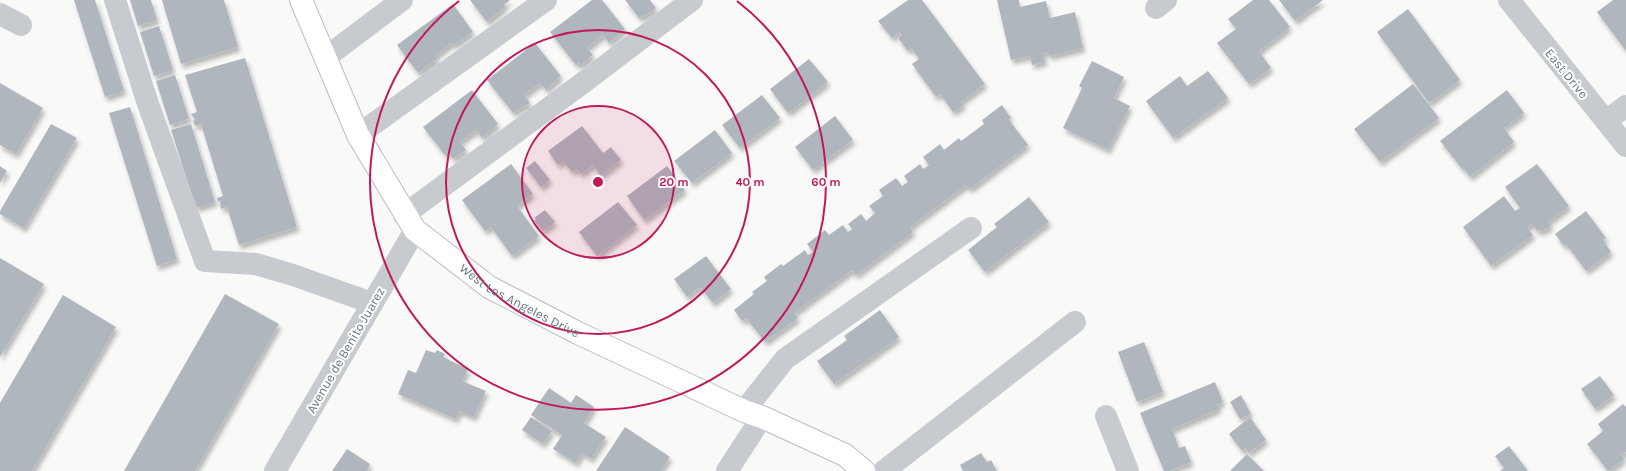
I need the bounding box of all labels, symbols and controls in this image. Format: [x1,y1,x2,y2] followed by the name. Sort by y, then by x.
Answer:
[1542,45,1591,101] street label: East Drive
[591,175,605,189] centre of rings
[659,175,689,189] text: 20 m
[735,175,765,189] text: 40 m
[811,175,841,189] text: 60 m
[457,260,582,341] street label: West Los Angeles Drive
[303,285,388,416] street label: Avenue de Benito Juarez

